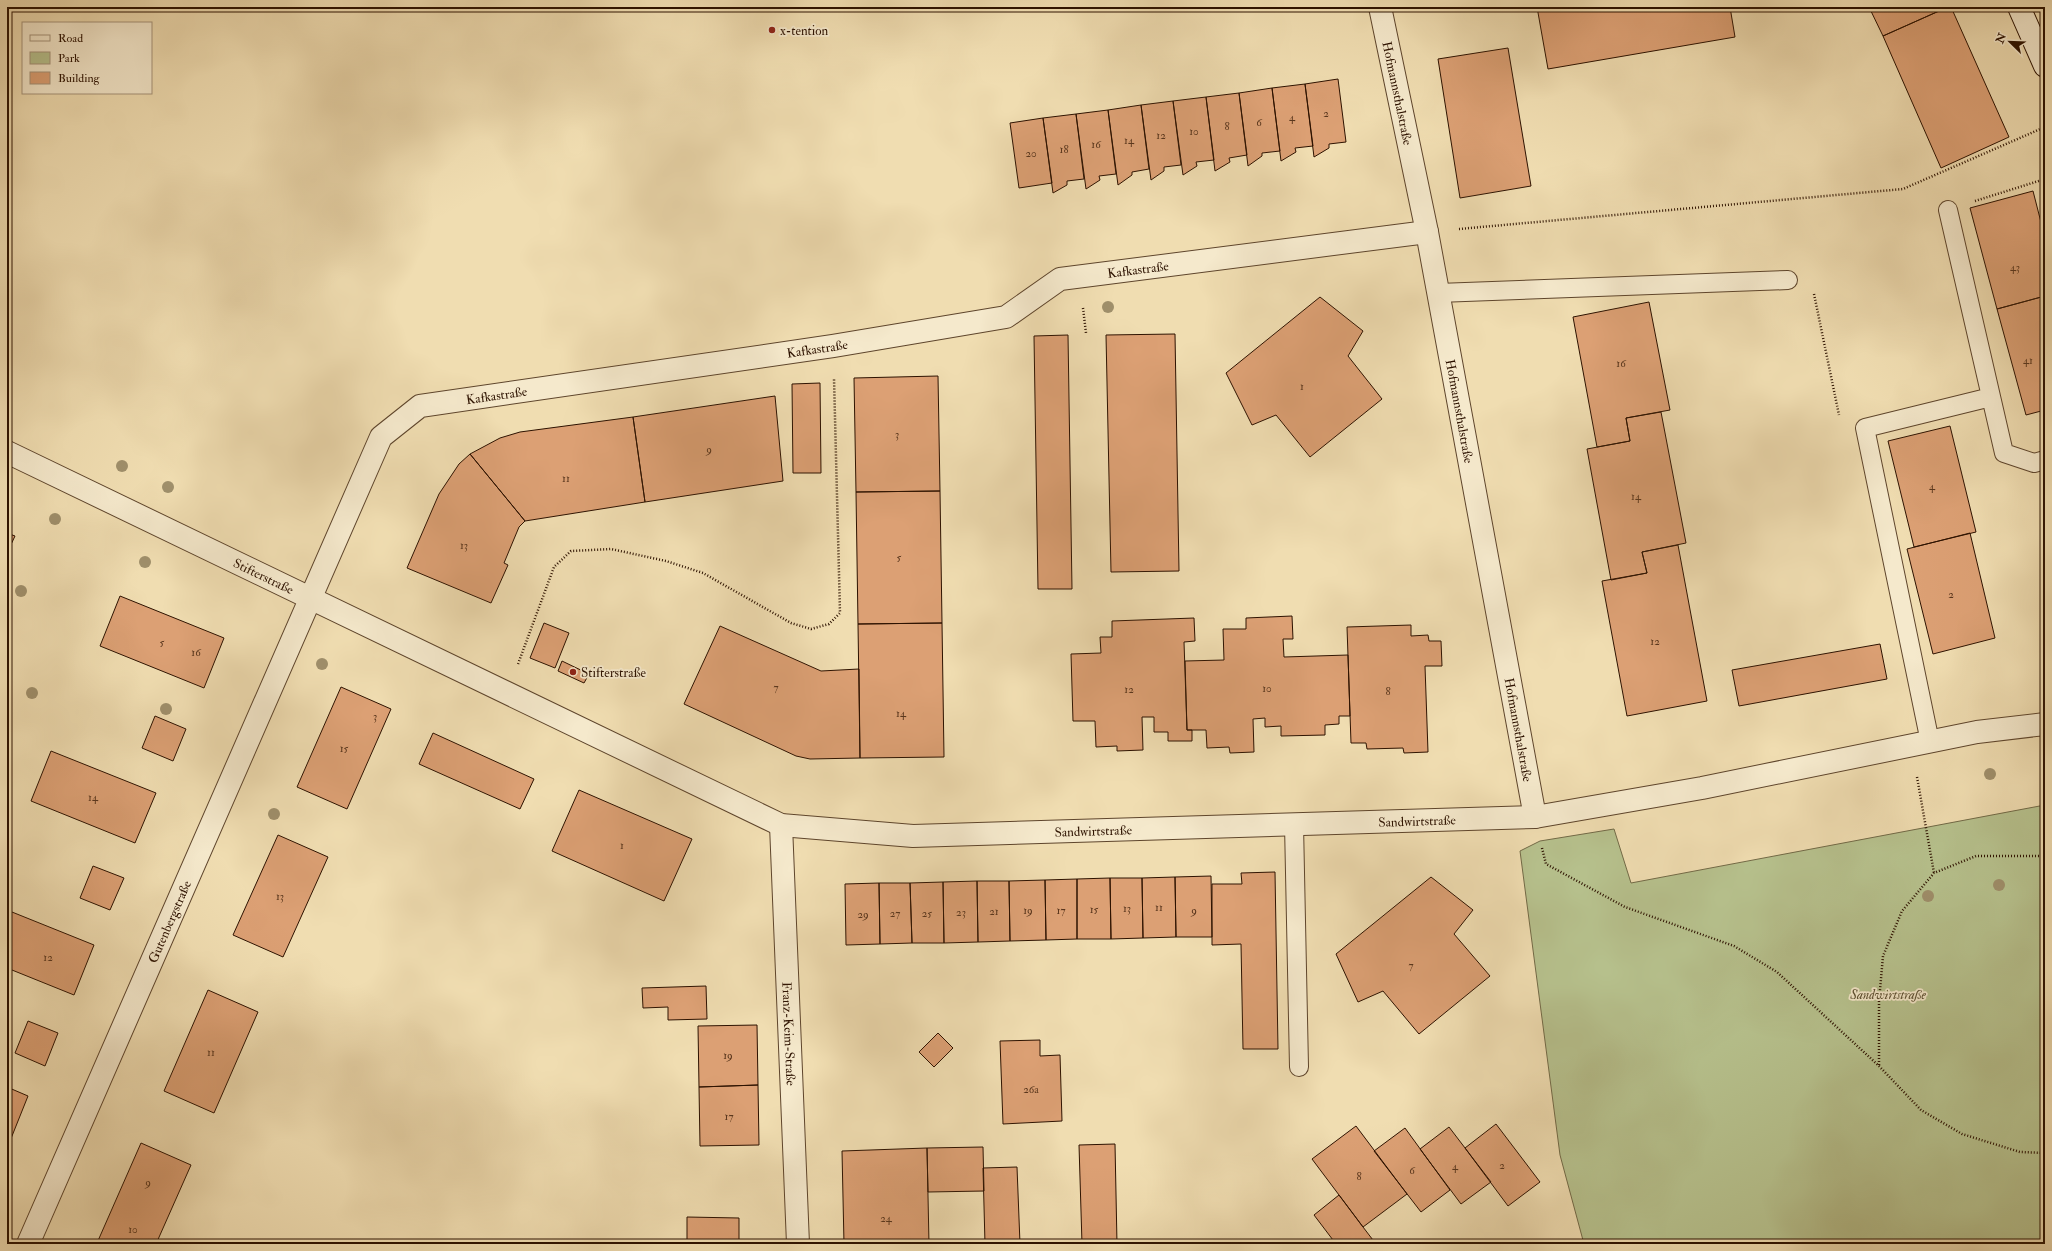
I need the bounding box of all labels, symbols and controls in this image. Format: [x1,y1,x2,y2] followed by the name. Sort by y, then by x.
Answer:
[22,22,152,94] legend
[1990,22,2030,62] north arrow
[780,23,828,39] place label: x-tention
[767,25,777,35] marker: x-tention
[1993,30,2010,46] text: N
[58,31,83,46] text: Road
[1378,40,1416,147] street label: Hofmannsthalstraße
[58,51,80,66] text: Park
[58,71,101,86] text: Building
[1323,107,1329,120] house number: 2
[1289,111,1296,124] house number: 4
[1256,116,1263,129] house number: 6
[1224,120,1230,133] house number: 8
[1189,125,1199,138] house number: 10
[1156,129,1166,142] house number: 12
[1124,134,1135,147] house number: 14
[1091,138,1102,151] house number: 16
[1059,143,1069,156] house number: 18
[1025,147,1037,160] house number: 20
[1107,258,1170,282] street label: Kafkastraße
[2010,261,2020,274] house number: 43
[786,337,850,362] street label: Kafkastraße
[2023,354,2033,367] house number: 41
[1616,357,1627,370] house number: 16
[1442,358,1477,465] street label: Hofmannsthalstraße
[1300,380,1304,393] house number: 1
[465,383,529,408] street label: Kafkastraße
[895,428,899,441] house number: 3
[705,443,712,456] house number: 9
[562,472,570,485] house number: 11
[1929,480,1936,493] house number: 4
[1631,490,1642,503] house number: 14
[460,539,468,552] house number: 13
[897,551,902,564] house number: 5
[231,555,297,598] street label: Stifterstraße
[1948,588,1954,601] house number: 2
[1650,635,1660,648] house number: 12
[160,636,165,649] house number: 5
[191,646,202,659] house number: 16
[581,665,646,681] place label: Stifterstraße
[568,667,578,677] marker: Stifterstraße
[1500,677,1535,784] street label: Hofmannsthalstraße
[773,681,779,694] house number: 7
[1262,682,1272,695] house number: 10
[1124,683,1134,696] house number: 12
[1385,685,1391,698] house number: 8
[896,707,907,720] house number: 14
[373,710,377,723] house number: 3
[340,742,349,755] house number: 15
[88,791,99,804] house number: 14
[1378,812,1457,831] street label: Sandwirtstraße
[1054,822,1133,841] street label: Sandwirtstraße
[620,839,624,852] house number: 1
[145,878,195,966] street label: Gutenbergstraße
[276,890,284,903] house number: 13
[1155,901,1163,914] house number: 11
[1123,902,1131,915] house number: 13
[1090,903,1099,916] house number: 15
[1023,904,1033,917] house number: 19
[1057,904,1065,917] house number: 17
[1190,904,1197,917] house number: 9
[989,905,999,918] house number: 21
[956,906,966,919] house number: 23
[890,907,900,920] house number: 27
[922,907,932,920] house number: 25
[857,908,869,921] house number: 29
[43,951,53,964] house number: 12
[1408,959,1414,972] house number: 7
[778,982,799,1087] street label: Franz-Keim-Straße
[1849,987,1926,1003] park label: Sandwirtstraße
[207,1046,215,1059] house number: 11
[723,1049,733,1062] house number: 19
[1023,1083,1039,1096] house number: 26a
[725,1110,733,1123] house number: 17
[1499,1159,1505,1172] house number: 2
[1452,1160,1459,1173] house number: 4
[1409,1164,1416,1177] house number: 6
[1356,1170,1362,1183] house number: 8
[144,1176,151,1189] house number: 9
[880,1212,893,1225] house number: 24
[128,1223,138,1236] house number: 10

